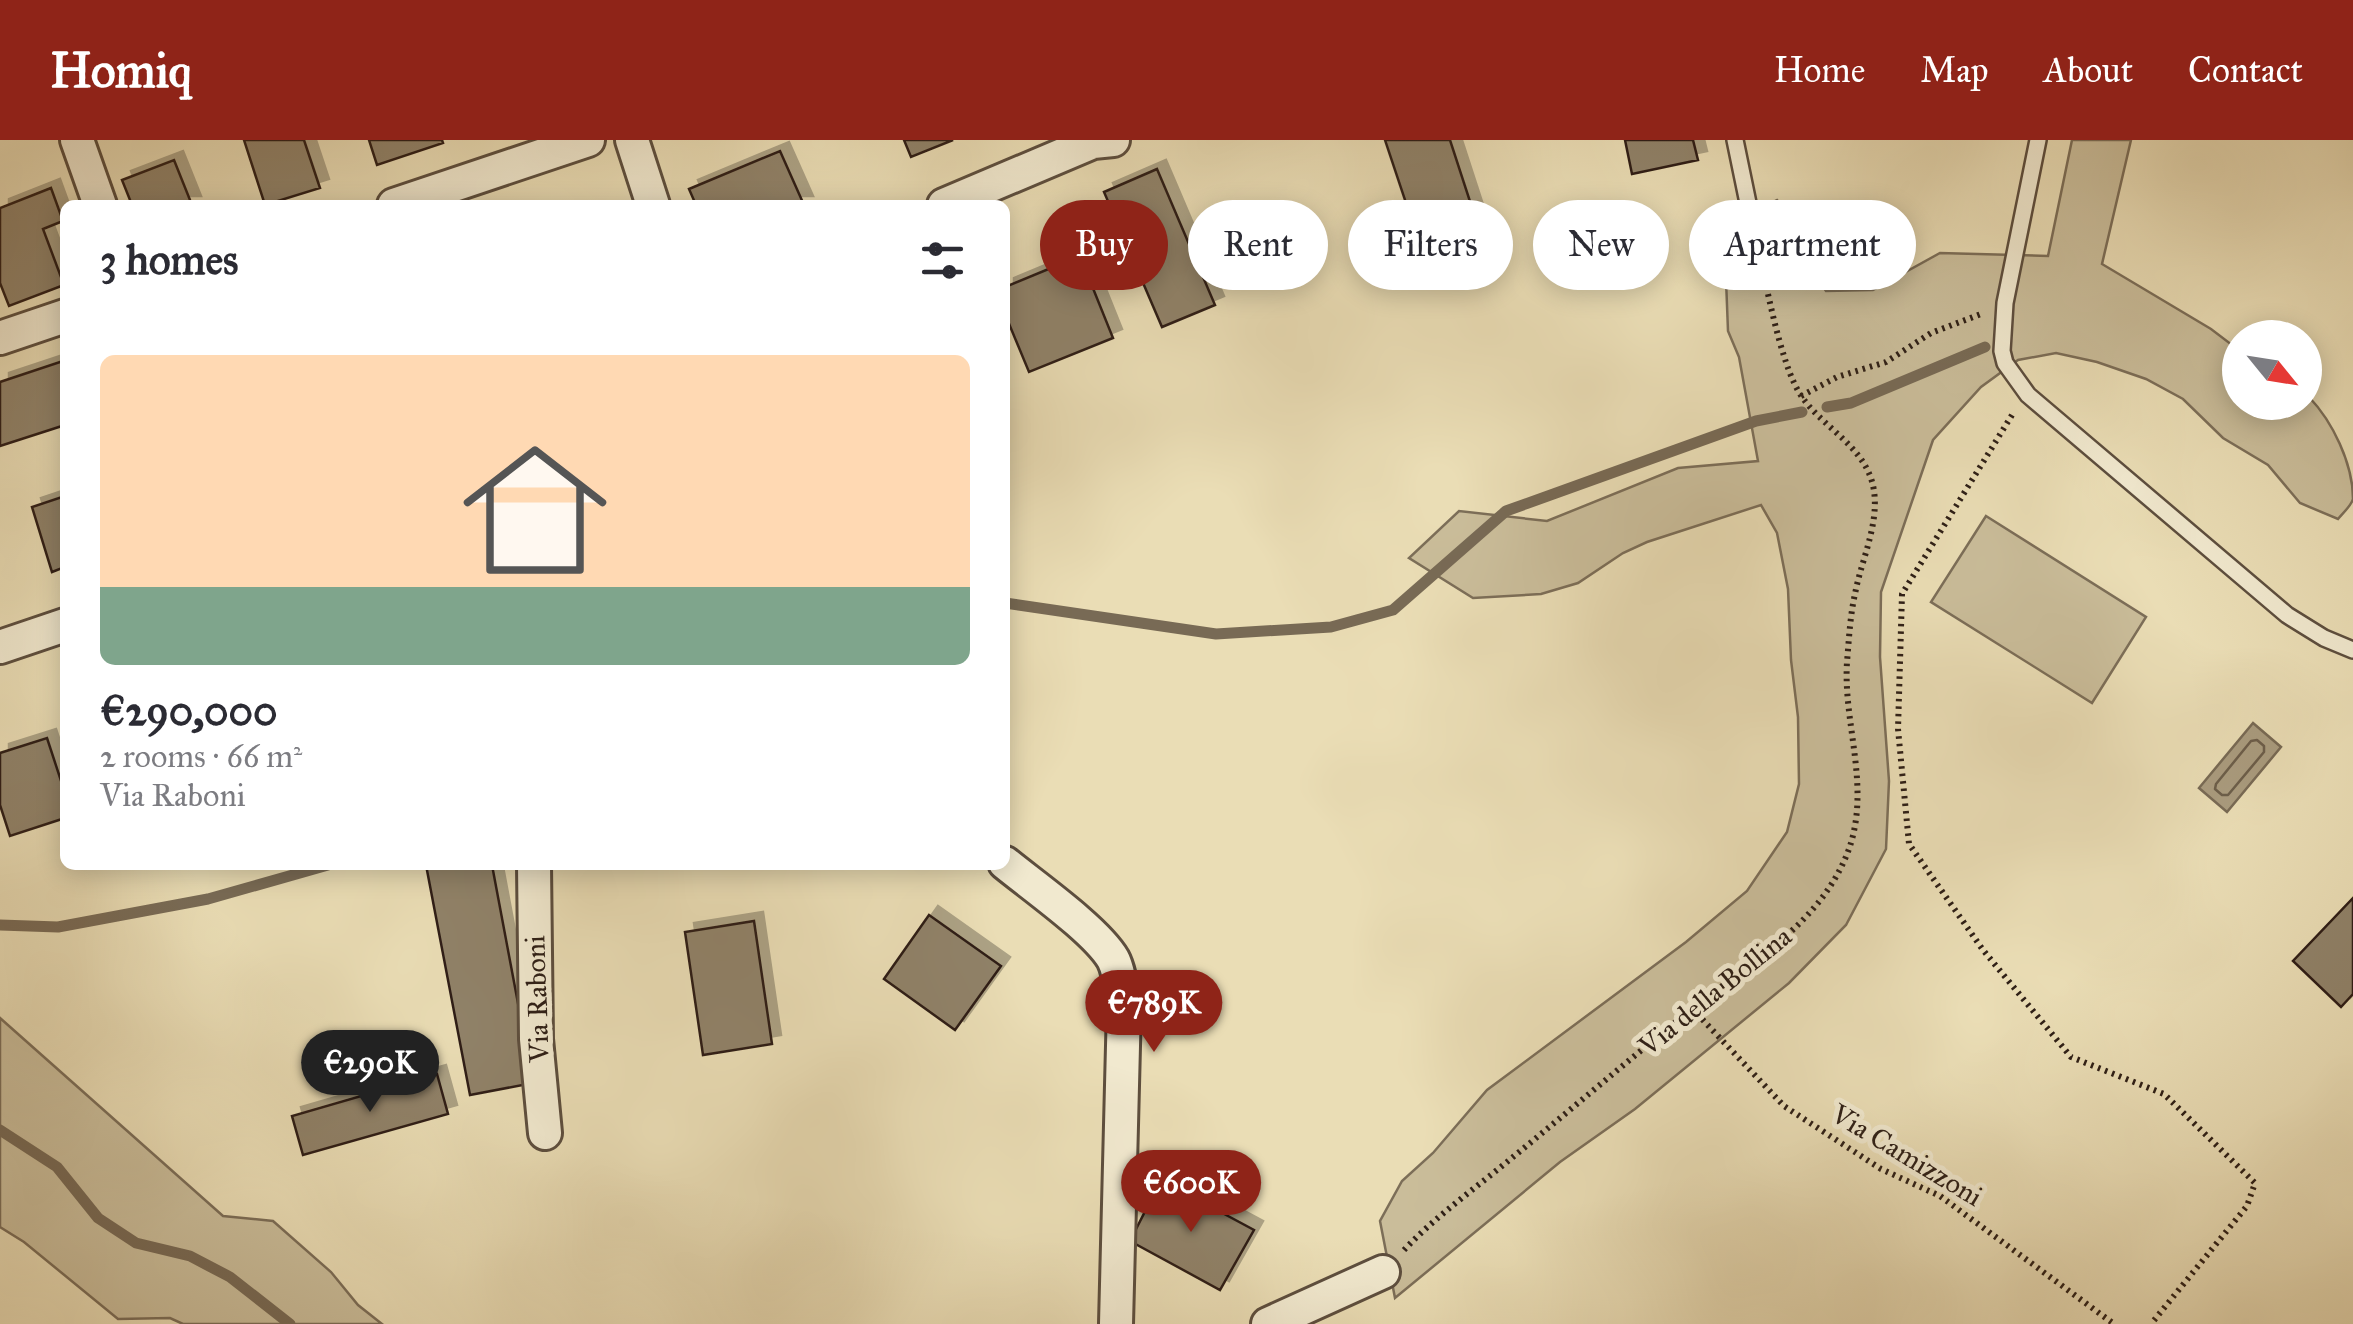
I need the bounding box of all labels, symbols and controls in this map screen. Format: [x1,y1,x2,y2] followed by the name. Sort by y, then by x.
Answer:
[50,41,192,100] text: Homiq
[1774,49,1865,92] text: Home
[1920,49,1989,92] text: Map
[2044,49,2133,92] text: About
[2188,49,2303,92] text: Contact
[1040,200,1168,290] chip: Buy
[1188,200,1328,290] chip: Rent
[1348,200,1513,290] chip: Filters
[1533,200,1669,290] chip: New
[1689,200,1916,290] chip: Apartment
[915,233,970,288] icon: filters
[100,234,238,286] text: 3 homes
[2222,320,2322,420] north arrow
[2222,320,2322,420] map controls
[445,420,625,600] icon: home
[100,685,277,737] text: €290,000
[100,737,302,776] text: 2 rooms · 66 m²
[100,776,245,815] text: Via Raboni
[1631,919,1799,1064] street label: Via della Bollina
[517,934,557,1064] street label: Via Raboni
[1084,970,1224,1055] pin: €789K
[1107,983,1201,1022] text: €789K
[300,1030,440,1115] pin: €290K
[323,1043,417,1082] text: €290K
[1824,1096,1989,1214] street label: Via Camizzoni
[1121,1150,1261,1235] pin: €600K
[1143,1163,1239,1202] text: €600K

